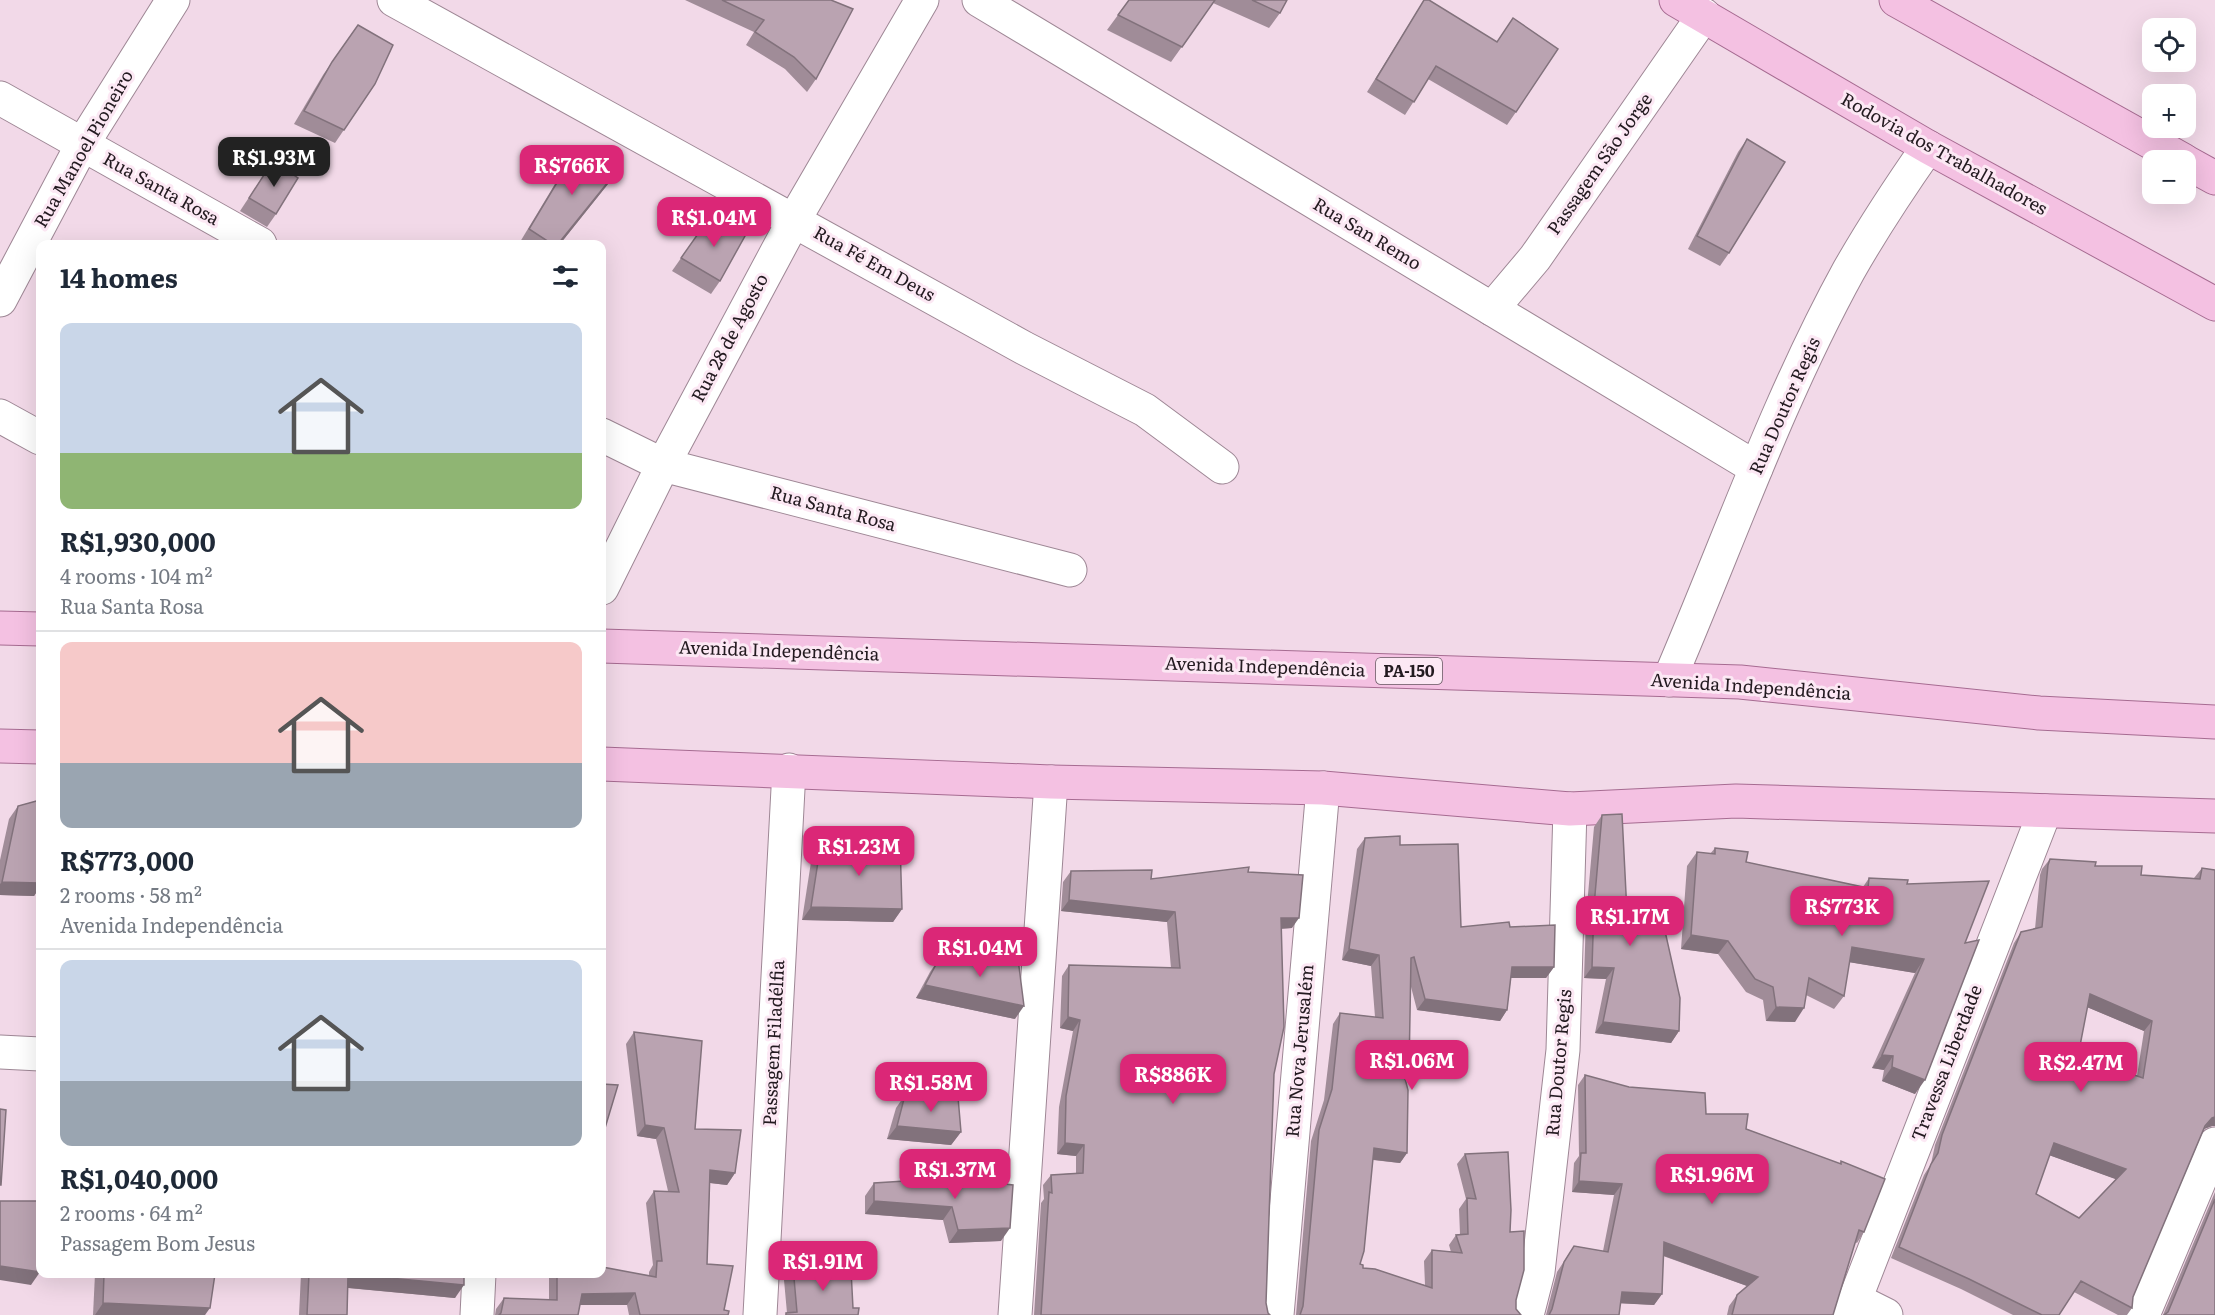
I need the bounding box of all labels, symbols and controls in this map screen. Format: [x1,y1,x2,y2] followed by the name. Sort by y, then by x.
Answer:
[2142,18,2196,204] map controls
[2142,18,2196,72] button: locate
[26,64,139,232] street label: Rua Manoel Pioneiro
[2142,84,2196,138] button: +
[1837,85,2053,221] street label: Rodovia dos Trabalhadores
[1540,87,1658,240] street label: Passagem São Jorge
[219,137,329,188] pin: R$1.93M
[232,141,316,171] text: R$1.93M
[99,144,225,231] street label: Rua Santa Rosa
[523,145,621,196] pin: R$766K
[534,149,610,179] text: R$766K
[2142,150,2196,204] button: −
[1308,190,1427,276] street label: Rua San Remo
[659,197,769,248] pin: R$1.04M
[671,201,757,231] text: R$1.04M
[809,218,940,307] street label: Rua Fé Em Deus
[60,257,178,296] text: 14 homes
[549,260,582,293] icon: filters
[683,268,774,406] street label: Rua 28 de Agosto
[1741,332,1826,478] street label: Rua Doutor Regis
[267,362,375,470] icon: home
[767,478,900,537] street label: Rua Santa Rosa
[60,521,216,560] text: R$1,930,000
[60,560,212,590] text: 4 rooms · 104 m²
[60,590,204,620] text: Rua Santa Rosa
[678,633,880,667] street label: Avenida Independência
[1164,649,1366,683] street label: Avenida Independência
[1376,658,1442,684] road number: PA-150
[1650,665,1853,706] street label: Avenida Independência
[267,681,375,789] icon: home
[804,826,914,877] pin: R$1.23M
[817,830,901,860] text: R$1.23M
[60,840,194,879] text: R$773,000
[60,879,202,909] text: 2 rooms · 58 m²
[1793,886,1891,937] pin: R$773K
[1804,890,1880,920] text: R$773K
[1575,896,1685,947] pin: R$1.17M
[1590,900,1670,930] text: R$1.17M
[60,909,283,939] text: Avenida Independência
[925,927,1035,978] pin: R$1.04M
[937,931,1023,961] text: R$1.04M
[755,959,790,1127] street label: Passagem Filadélfia
[1277,963,1320,1139] street label: Rua Nova Jerusalém
[1903,980,1988,1145] street label: Travessa Liberdade
[1538,988,1577,1138] street label: Rua Doutor Regis
[267,999,375,1107] icon: home
[1357,1040,1467,1091] pin: R$1.06M
[2026,1042,2136,1093] pin: R$2.47M
[1369,1044,1455,1074] text: R$1.06M
[2038,1046,2124,1076] text: R$2.47M
[1124,1054,1222,1105] pin: R$886K
[1134,1058,1212,1088] text: R$886K
[876,1062,986,1113] pin: R$1.58M
[889,1066,973,1096] text: R$1.58M
[900,1149,1010,1200] pin: R$1.37M
[913,1153,997,1183] text: R$1.37M
[1657,1154,1767,1205] pin: R$1.96M
[60,1158,218,1197] text: R$1,040,000
[1670,1158,1754,1188] text: R$1.96M
[60,1197,203,1227] text: 2 rooms · 64 m²
[60,1227,255,1257] text: Passagem Bom Jesus
[768,1241,878,1292] pin: R$1.91M
[782,1245,864,1275] text: R$1.91M

